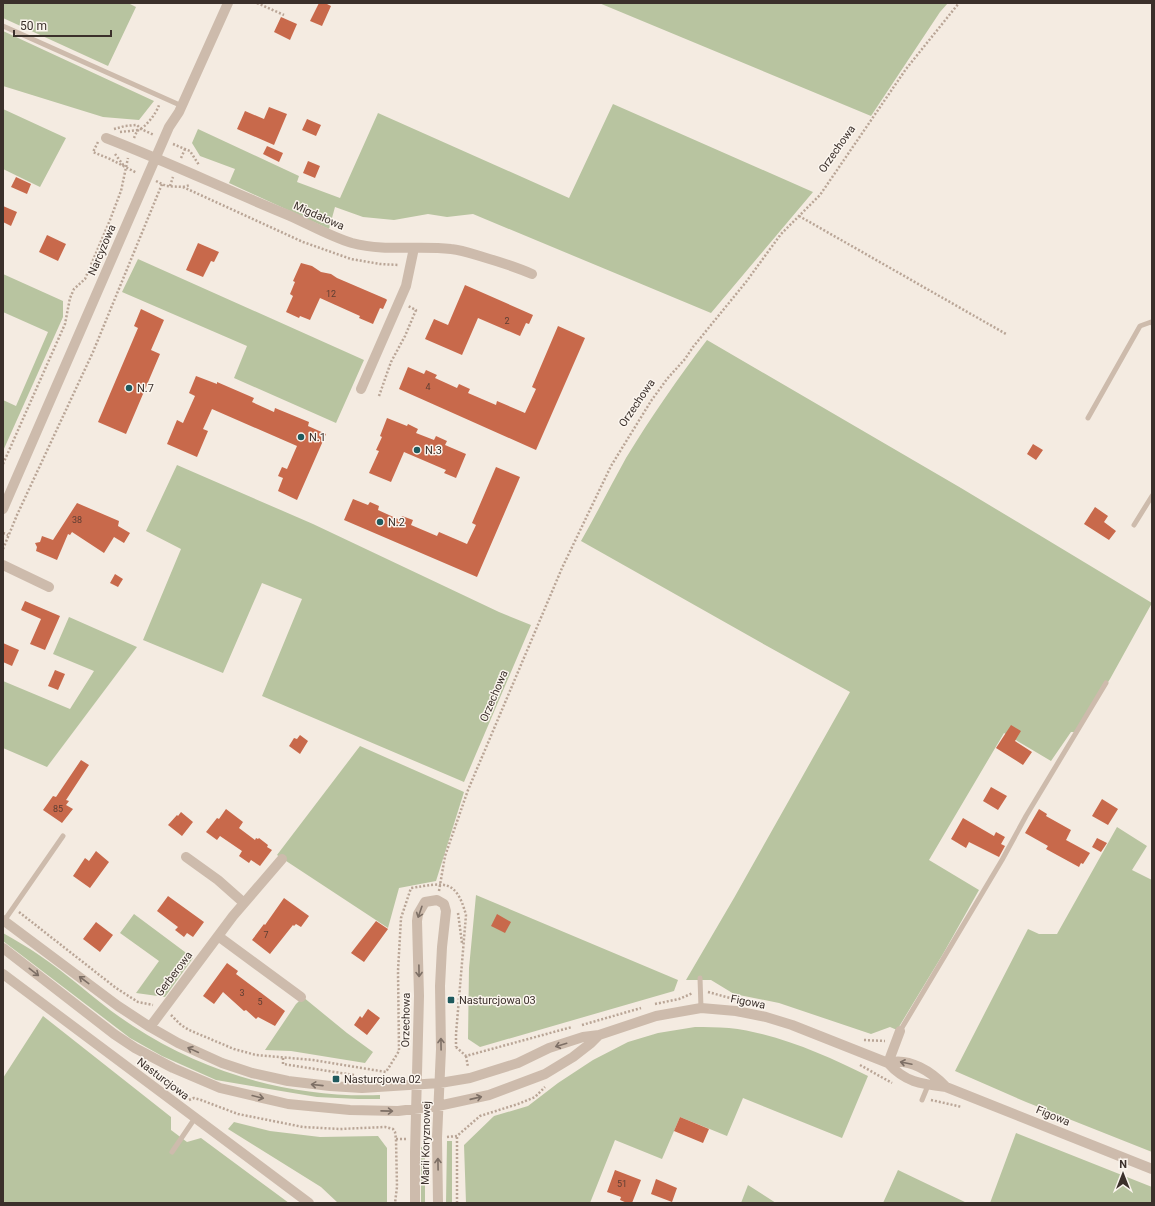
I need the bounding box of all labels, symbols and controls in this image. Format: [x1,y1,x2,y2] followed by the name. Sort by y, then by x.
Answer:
[14,12,111,38] scale bar
[20,19,47,33] text: 50 m
[816,123,858,175] street label: Orzechowa
[292,199,346,233] street label: Migdałowa
[85,222,119,278] street label: Narcyzowa
[326,289,336,299] house number: 12
[504,316,510,326] house number: 2
[616,377,658,429] street label: Orzechowa
[137,382,154,395] place label: N.7
[425,382,431,392] house number: 4
[124,383,134,393] marker: N.7
[309,431,326,444] place label: N.1
[296,432,306,442] marker: N.1
[425,444,442,457] place label: N.3
[412,445,422,455] marker: N.3
[72,515,82,525] house number: 38
[388,516,405,529] place label: N.2
[375,517,385,527] marker: N.2
[477,668,511,724] street label: Orzechowa
[53,804,63,814] house number: 85
[416,906,423,919] one-way arrow
[263,930,269,940] house number: 7
[153,949,195,999] street label: Gerberowa
[415,964,423,977] one-way arrow
[28,968,39,976] one-way arrow
[78,976,89,984] one-way arrow
[239,988,245,998] house number: 3
[399,992,413,1048] street label: Orzechowa
[729,992,767,1012] street label: Figowa
[459,994,536,1007] place label: Nasturcjowa 03
[446,995,456,1005] marker: Nasturcjowa 03
[257,997,263,1007] house number: 5
[437,1038,445,1051] one-way arrow
[555,1041,567,1049] one-way arrow
[187,1046,199,1053] one-way arrow
[134,1055,192,1103] street label: Nasturcjowa
[900,1059,913,1067] one-way arrow
[344,1073,421,1086] place label: Nasturcjowa 02
[331,1074,341,1084] marker: Nasturcjowa 02
[311,1081,324,1089] one-way arrow
[251,1094,264,1101] one-way arrow
[469,1094,482,1101] one-way arrow
[419,1101,433,1185] street label: Marii Koryznowej
[1034,1103,1072,1129] street label: Figowa
[380,1107,393,1114] one-way arrow
[1103,1154,1143,1194] north arrow
[434,1158,441,1171] one-way arrow
[1119,1158,1127,1171] text: N
[617,1179,627,1189] house number: 51

